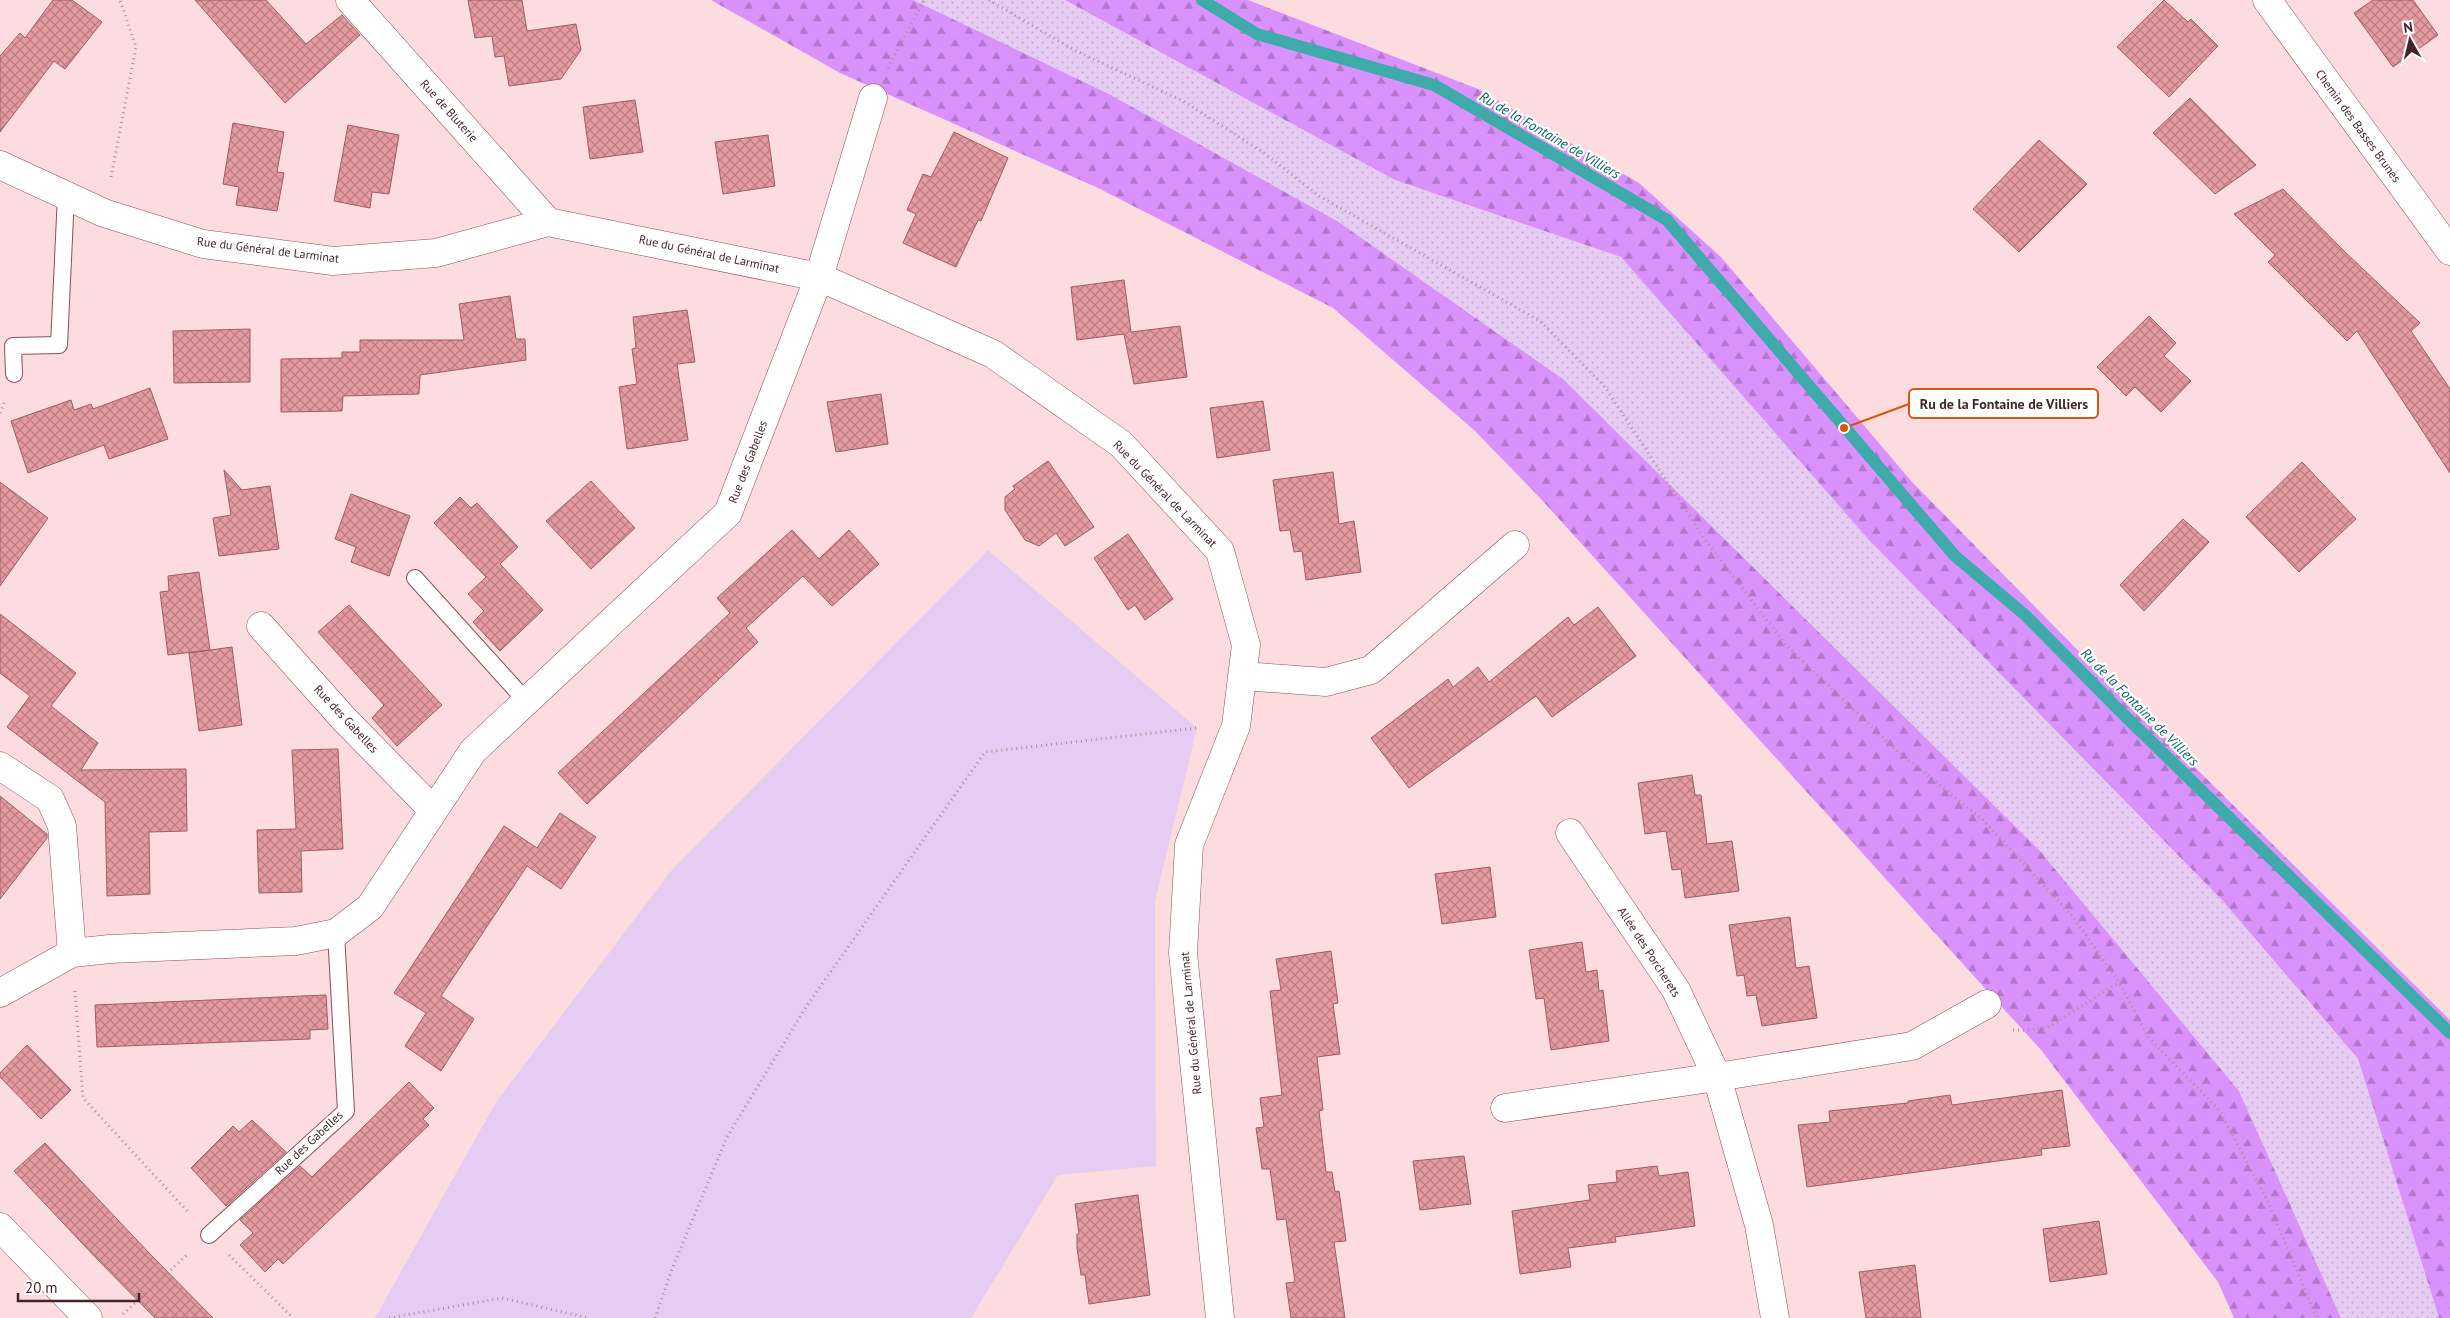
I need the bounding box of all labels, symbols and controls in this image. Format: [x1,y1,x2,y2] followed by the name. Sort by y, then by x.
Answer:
[2385,15,2435,65] north arrow
[2402,18,2414,37] text: N
[2312,66,2404,185] street label: Chemin des Basses Brunes
[417,76,481,145] street label: Rue de Bluterie
[1476,87,1624,183] water label: Ru de la Fontaine de Villiers
[638,231,781,276] street label: Rue du Général de Larminat
[196,233,340,266] street label: Rue du Général de Larminat
[1909,389,2098,418] callout: Ru de la Fontaine de Villiers
[1920,395,2088,413] text: Ru de la Fontaine de Villiers
[725,418,770,505] street label: Rue des Gabelles
[1110,437,1220,550] street label: Rue du Général de Larminat
[2077,644,2203,770] water label: Ru de la Fontaine de Villiers
[311,682,382,756] street label: Rue des Gabelles
[1615,904,1684,1000] street label: Allée des Porcherets
[1177,951,1204,1095] street label: Rue du Général de Larminat
[272,1107,346,1178] street label: Rue des Gabelles
[18,1270,139,1302] scale bar
[25,1278,58,1297] text: 20 m

